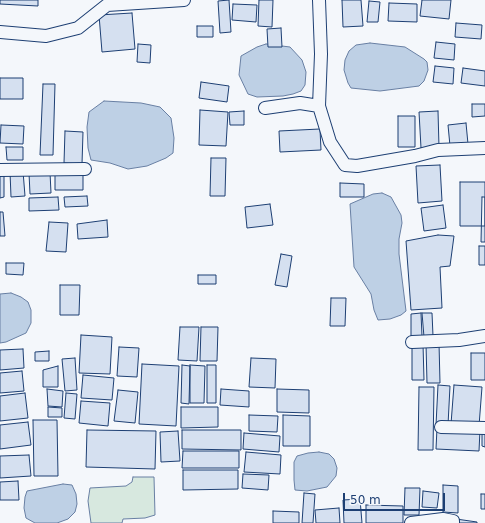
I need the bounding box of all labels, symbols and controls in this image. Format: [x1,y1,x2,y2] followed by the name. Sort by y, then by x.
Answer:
[345,485,447,511] scale bar
[350,493,381,507] text: 50 m

